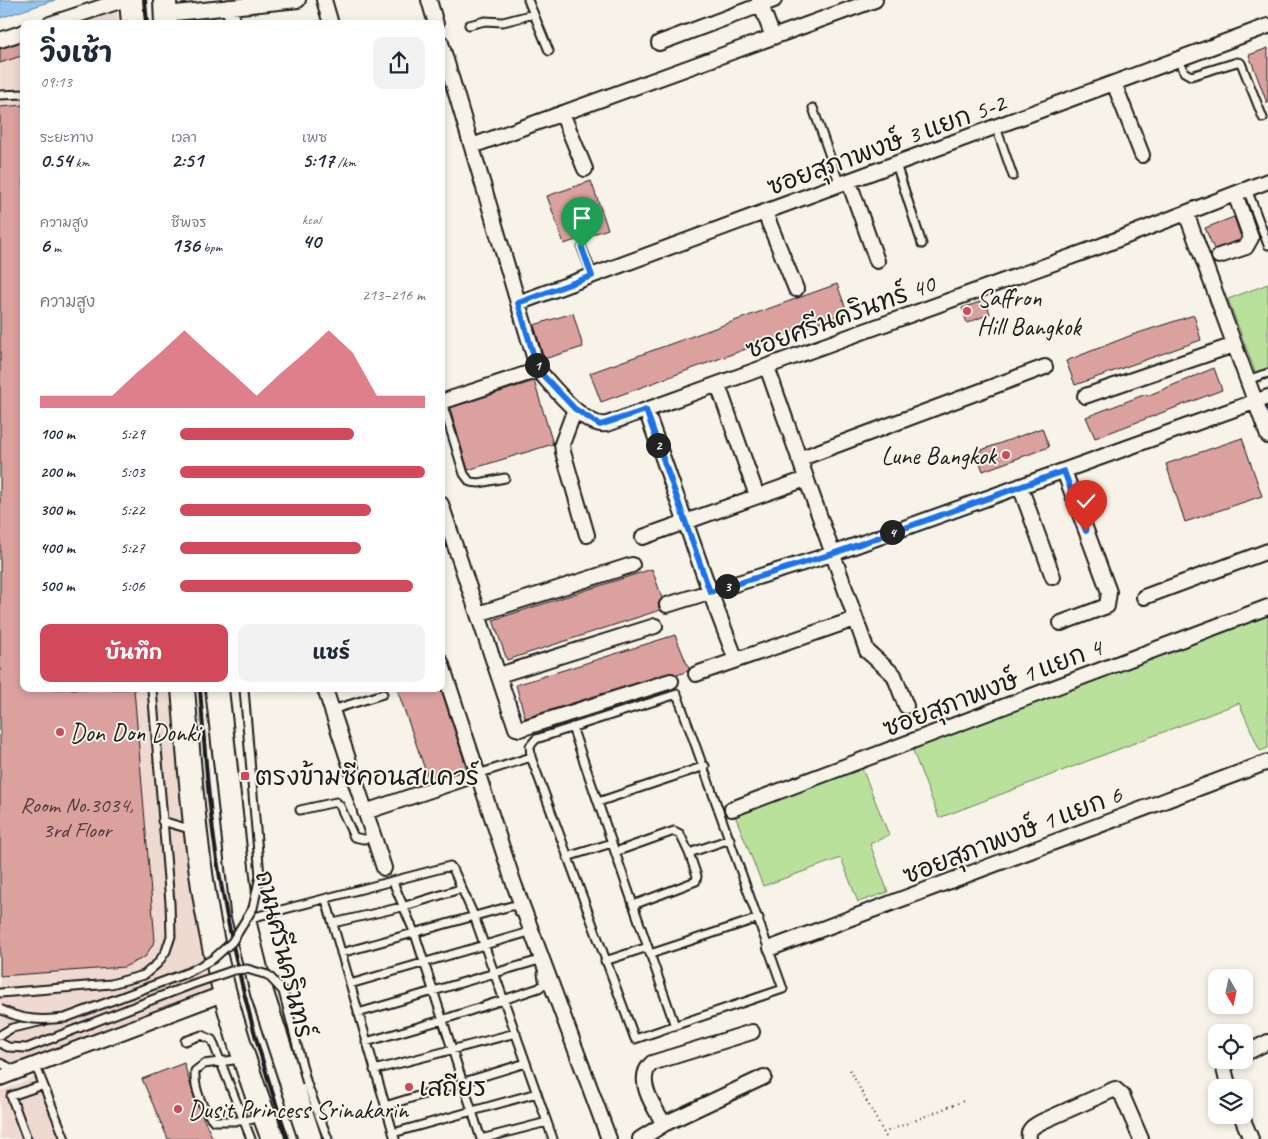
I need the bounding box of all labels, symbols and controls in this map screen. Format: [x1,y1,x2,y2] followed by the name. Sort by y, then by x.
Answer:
[40,35,112,70] text: วิ่งเช้า
[373,37,425,89] button: share
[40,72,72,92] text: 09:13
[763,85,1012,205] street label: ซอยสุภาพงษ์ 3 แยก 5-2
[40,129,93,146] text: ระยะทาง
[171,129,197,146] text: เวลา
[302,129,327,146] text: เพซ
[40,147,72,173] text: 0.54
[171,147,203,173] text: 2:51
[302,147,334,173] text: 5:17
[72,154,89,171] text: km
[334,154,356,171] text: /km
[561,197,603,248] pin
[568,204,596,232] icon: arrive
[302,211,321,228] text: kcal
[40,214,88,231] text: ความสูง
[171,214,206,231] text: ชีพจร
[302,228,321,254] text: 40
[40,232,50,258] text: 6
[171,232,200,258] text: 136
[50,239,61,256] text: m
[200,239,222,256] text: bpm
[741,266,941,366] street label: ซอยศรีนครินทร์ 40
[977,282,1082,343] place label: Saffron Hill Bangkok
[362,285,425,305] text: 213–216 m
[40,292,95,312] text: ความสูง
[961,305,973,317] marker: Saffron Hill Bangkok
[524,352,550,378] pin: 1
[534,357,541,374] text: 1
[40,424,75,444] text: 100 m
[120,424,145,444] text: 5:29
[646,432,670,458] pin: 2
[655,437,662,454] text: 2
[881,440,998,472] place label: Lune Bangkok
[1000,449,1012,461] marker: Lune Bangkok
[40,462,75,482] text: 200 m
[120,462,145,482] text: 5:03
[1065,480,1107,531] pin
[1072,487,1100,515] icon: check
[40,500,75,520] text: 300 m
[120,500,145,520] text: 5:22
[880,520,904,544] pin: 4
[889,524,896,541] text: 4
[40,538,75,558] text: 400 m
[120,538,145,558] text: 5:27
[714,574,740,598] pin: 3
[40,576,74,596] text: 500 m
[120,576,145,596] text: 5:06
[724,578,731,595] text: 3
[40,624,228,682] button: บันทึก
[238,624,425,682] button: แชร์
[878,630,1110,746] street label: ซอยสุภาพงษ์ 1 แยก 4
[70,717,203,749] place label: Don Don Donki
[54,726,66,738] marker: Don Don Donki
[255,760,479,793] place label: ตรงข้ามซีคอนสแควร์
[239,770,251,782] marker: ตรงข้ามซีคอนสแควร์
[898,777,1128,893] street label: ซอยสุภาพงษ์ 1 แยก 6
[20,791,134,844] house number: Room No.3034, 3rd Floor
[248,867,321,1041] street label: ถนนศรีนครินทร์
[1208,969,1252,1014] north arrow
[1208,969,1253,1124] map controls
[1208,1024,1253,1069] button: locate
[419,1072,486,1104] place label: เสถียร
[1208,1079,1253,1124] button: layers
[403,1081,415,1093] marker: เสถียร
[188,1094,410,1126] place label: Dusit Princess Srinakarin
[172,1103,184,1115] marker: Dusit Princess Srinakarin

